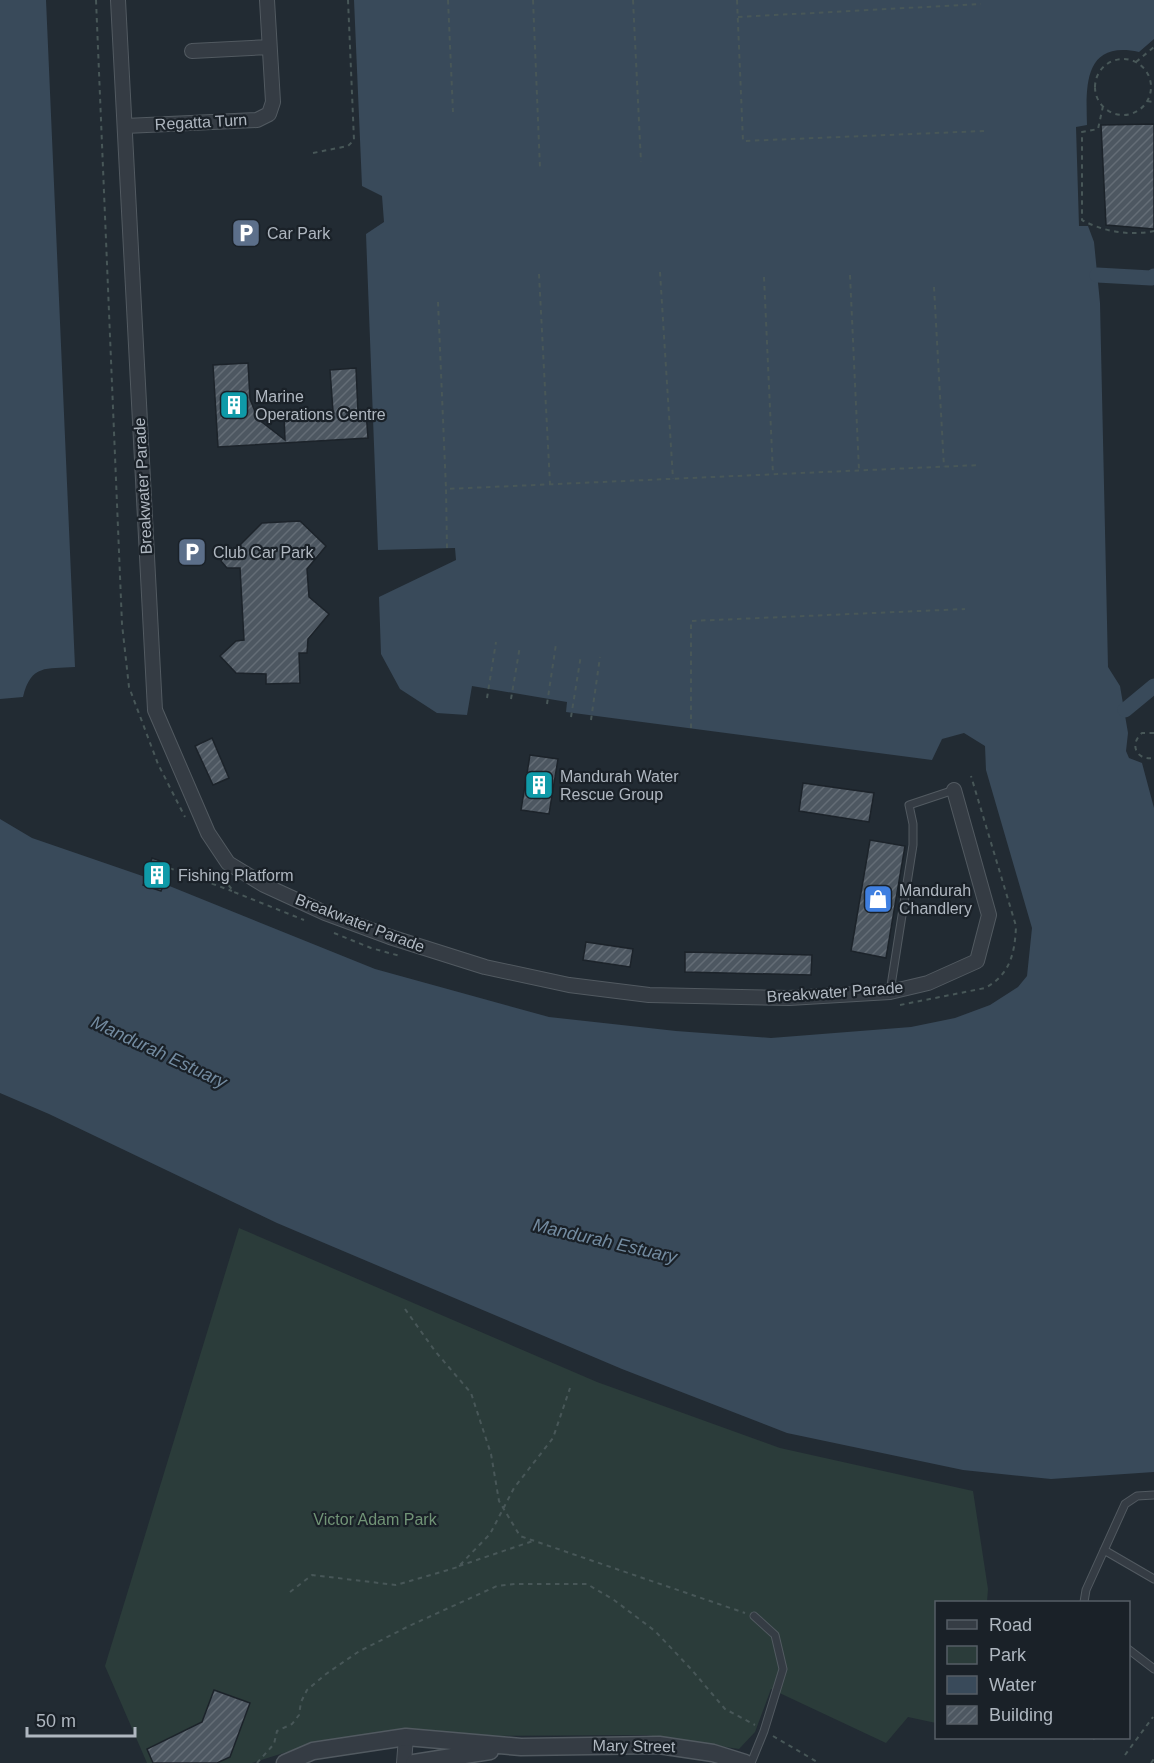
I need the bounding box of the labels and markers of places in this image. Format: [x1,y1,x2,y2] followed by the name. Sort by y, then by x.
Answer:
[230,217,262,249] parking icon: Car Park
[267,225,331,242] place label: Car Park
[255,388,386,423] place label: Marine Operations Centre
[218,389,250,421] building icon: Marine Operations Centre
[176,536,208,568] parking icon: Club Car Park
[213,544,314,561] place label: Club Car Park
[560,768,679,803] place label: Mandurah Water Rescue Group
[523,769,555,801] building icon: Mandurah Water Rescue Group
[141,859,173,891] building icon: Fishing Platform
[178,867,294,884] place label: Fishing Platform
[899,882,972,917] place label: Mandurah Chandlery
[862,883,894,915] shop icon: Mandurah Chandlery

